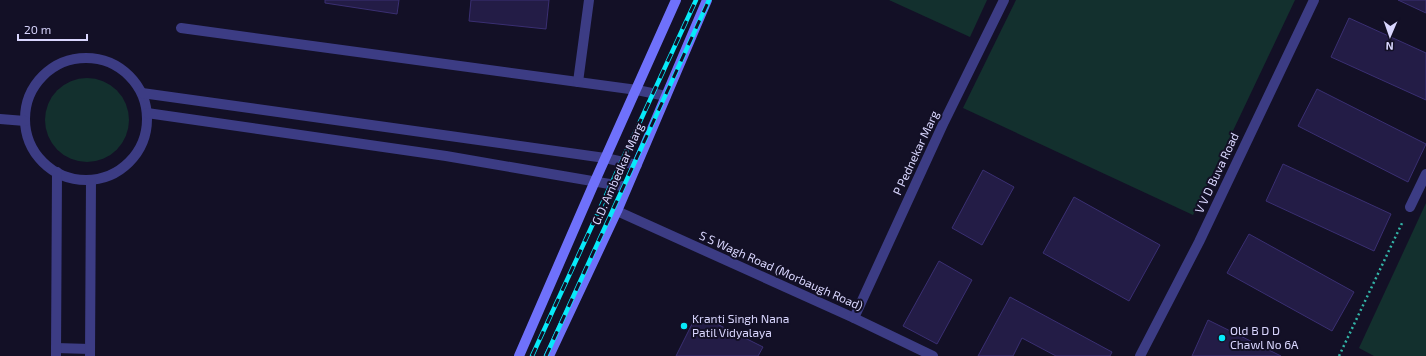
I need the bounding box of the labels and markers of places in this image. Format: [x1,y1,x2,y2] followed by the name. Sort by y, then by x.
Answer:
[692,311,789,339] place label: Kranti Singh Nana Patil Vidyalaya
[679,321,689,331] marker: Kranti Singh Nana Patil Vidyalaya
[1230,323,1299,351] place label: Old B D D Chawl No 6A
[1217,333,1227,343] marker: Old B D D Chawl No 6A

